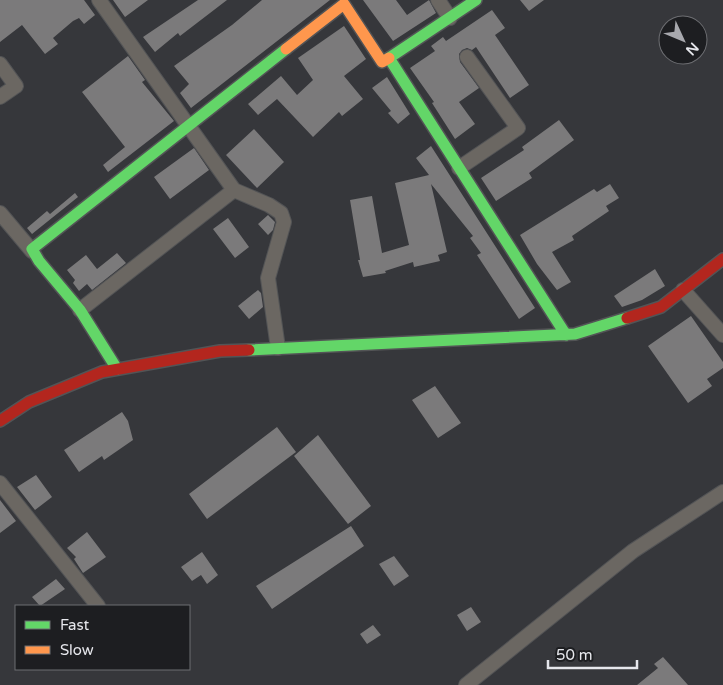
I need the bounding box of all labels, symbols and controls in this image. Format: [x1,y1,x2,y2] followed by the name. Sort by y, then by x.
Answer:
[658,15,708,65] north arrow
[682,39,702,59] text: N
[15,605,190,670] legend
[60,616,90,634] text: Fast
[548,638,637,670] scale bar
[60,641,94,659] text: Slow
[556,646,593,664] text: 50 m

